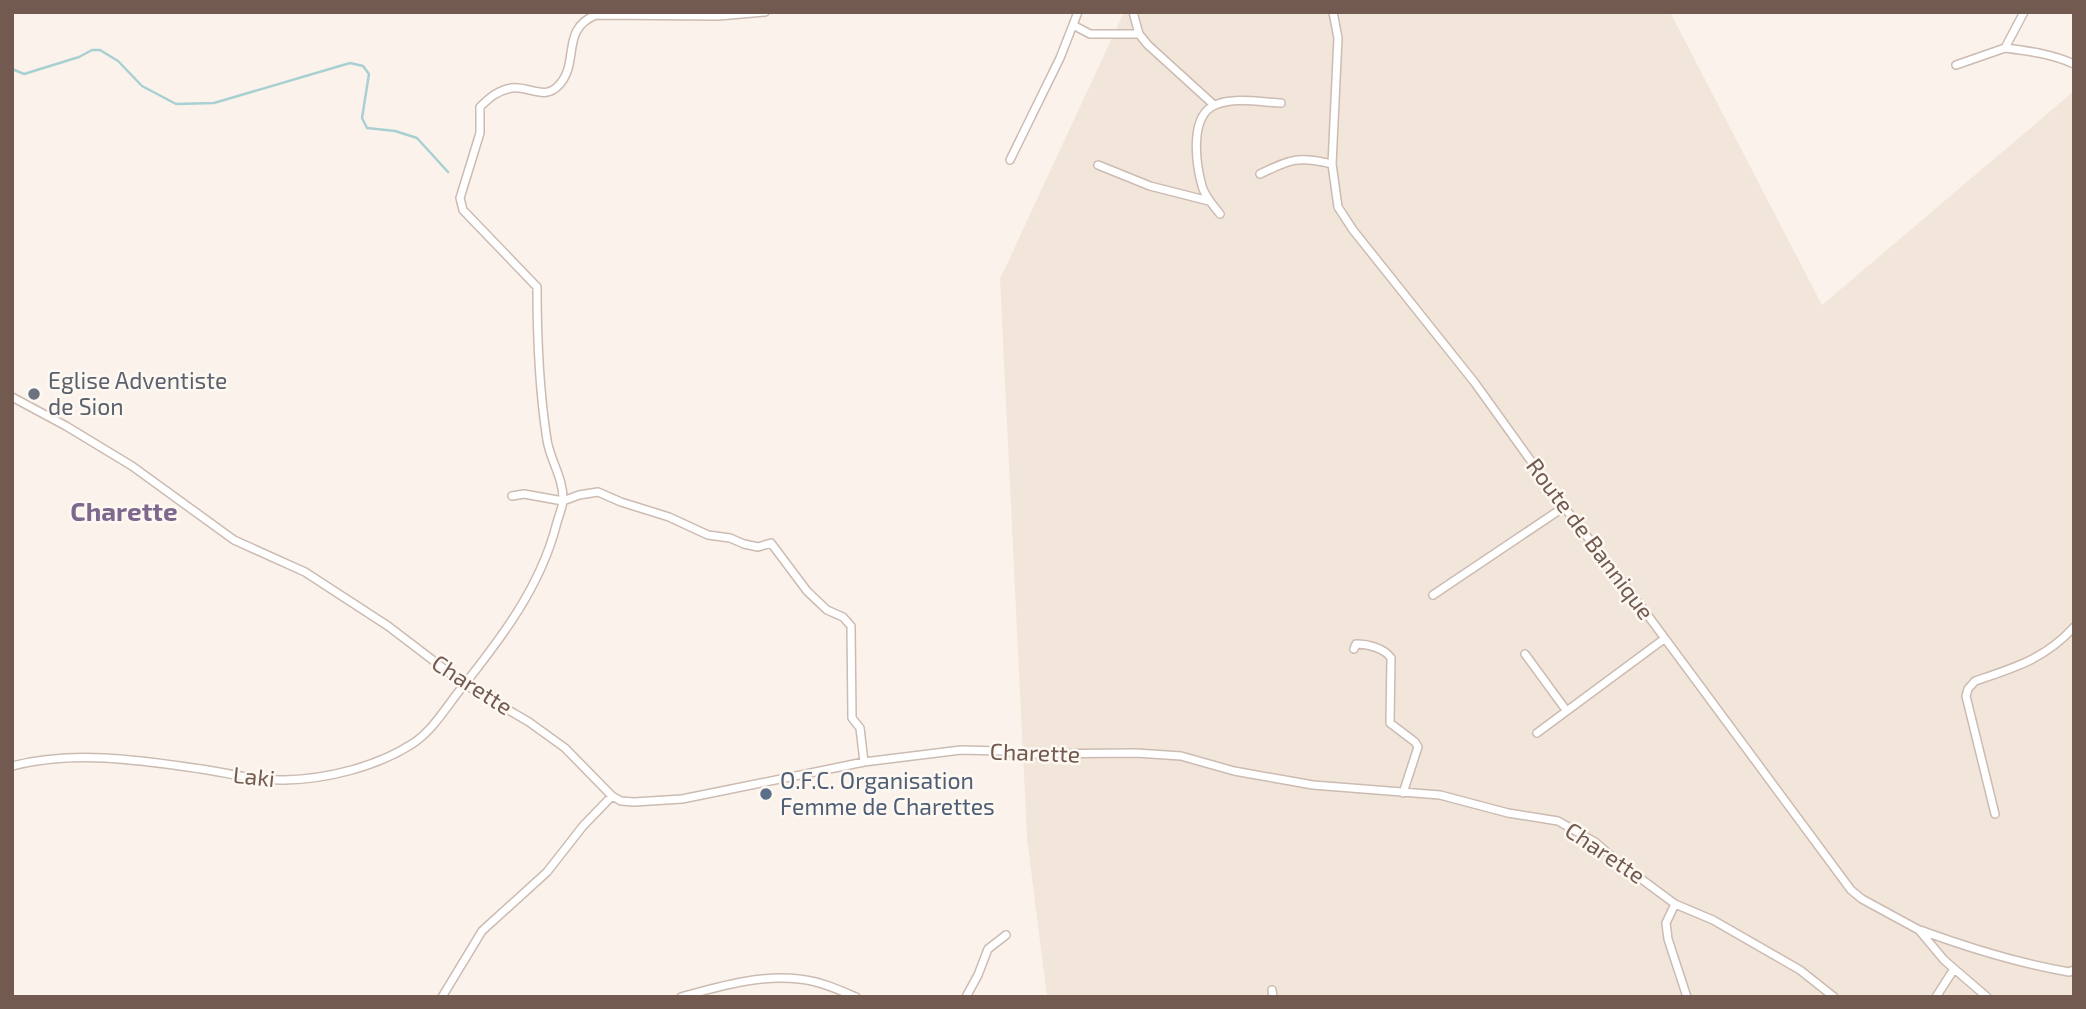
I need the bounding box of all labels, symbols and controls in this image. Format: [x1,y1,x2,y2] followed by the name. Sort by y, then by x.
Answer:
[48,366,227,420] place label: Eglise Adventiste de Sion
[26,386,42,402] marker: Eglise Adventiste de Sion
[1521,452,1661,625] street label: Route de Bannique
[70,495,178,526] district label: Charette
[427,648,518,720] street label: Charette
[989,736,1081,768] street label: Charette
[232,760,276,792] street label: Laki
[780,766,995,820] place label: O.F.C. Organisation Femme de Charettes
[758,786,774,802] marker: O.F.C. Organisation Femme de Charettes
[1560,815,1651,889] street label: Charette

